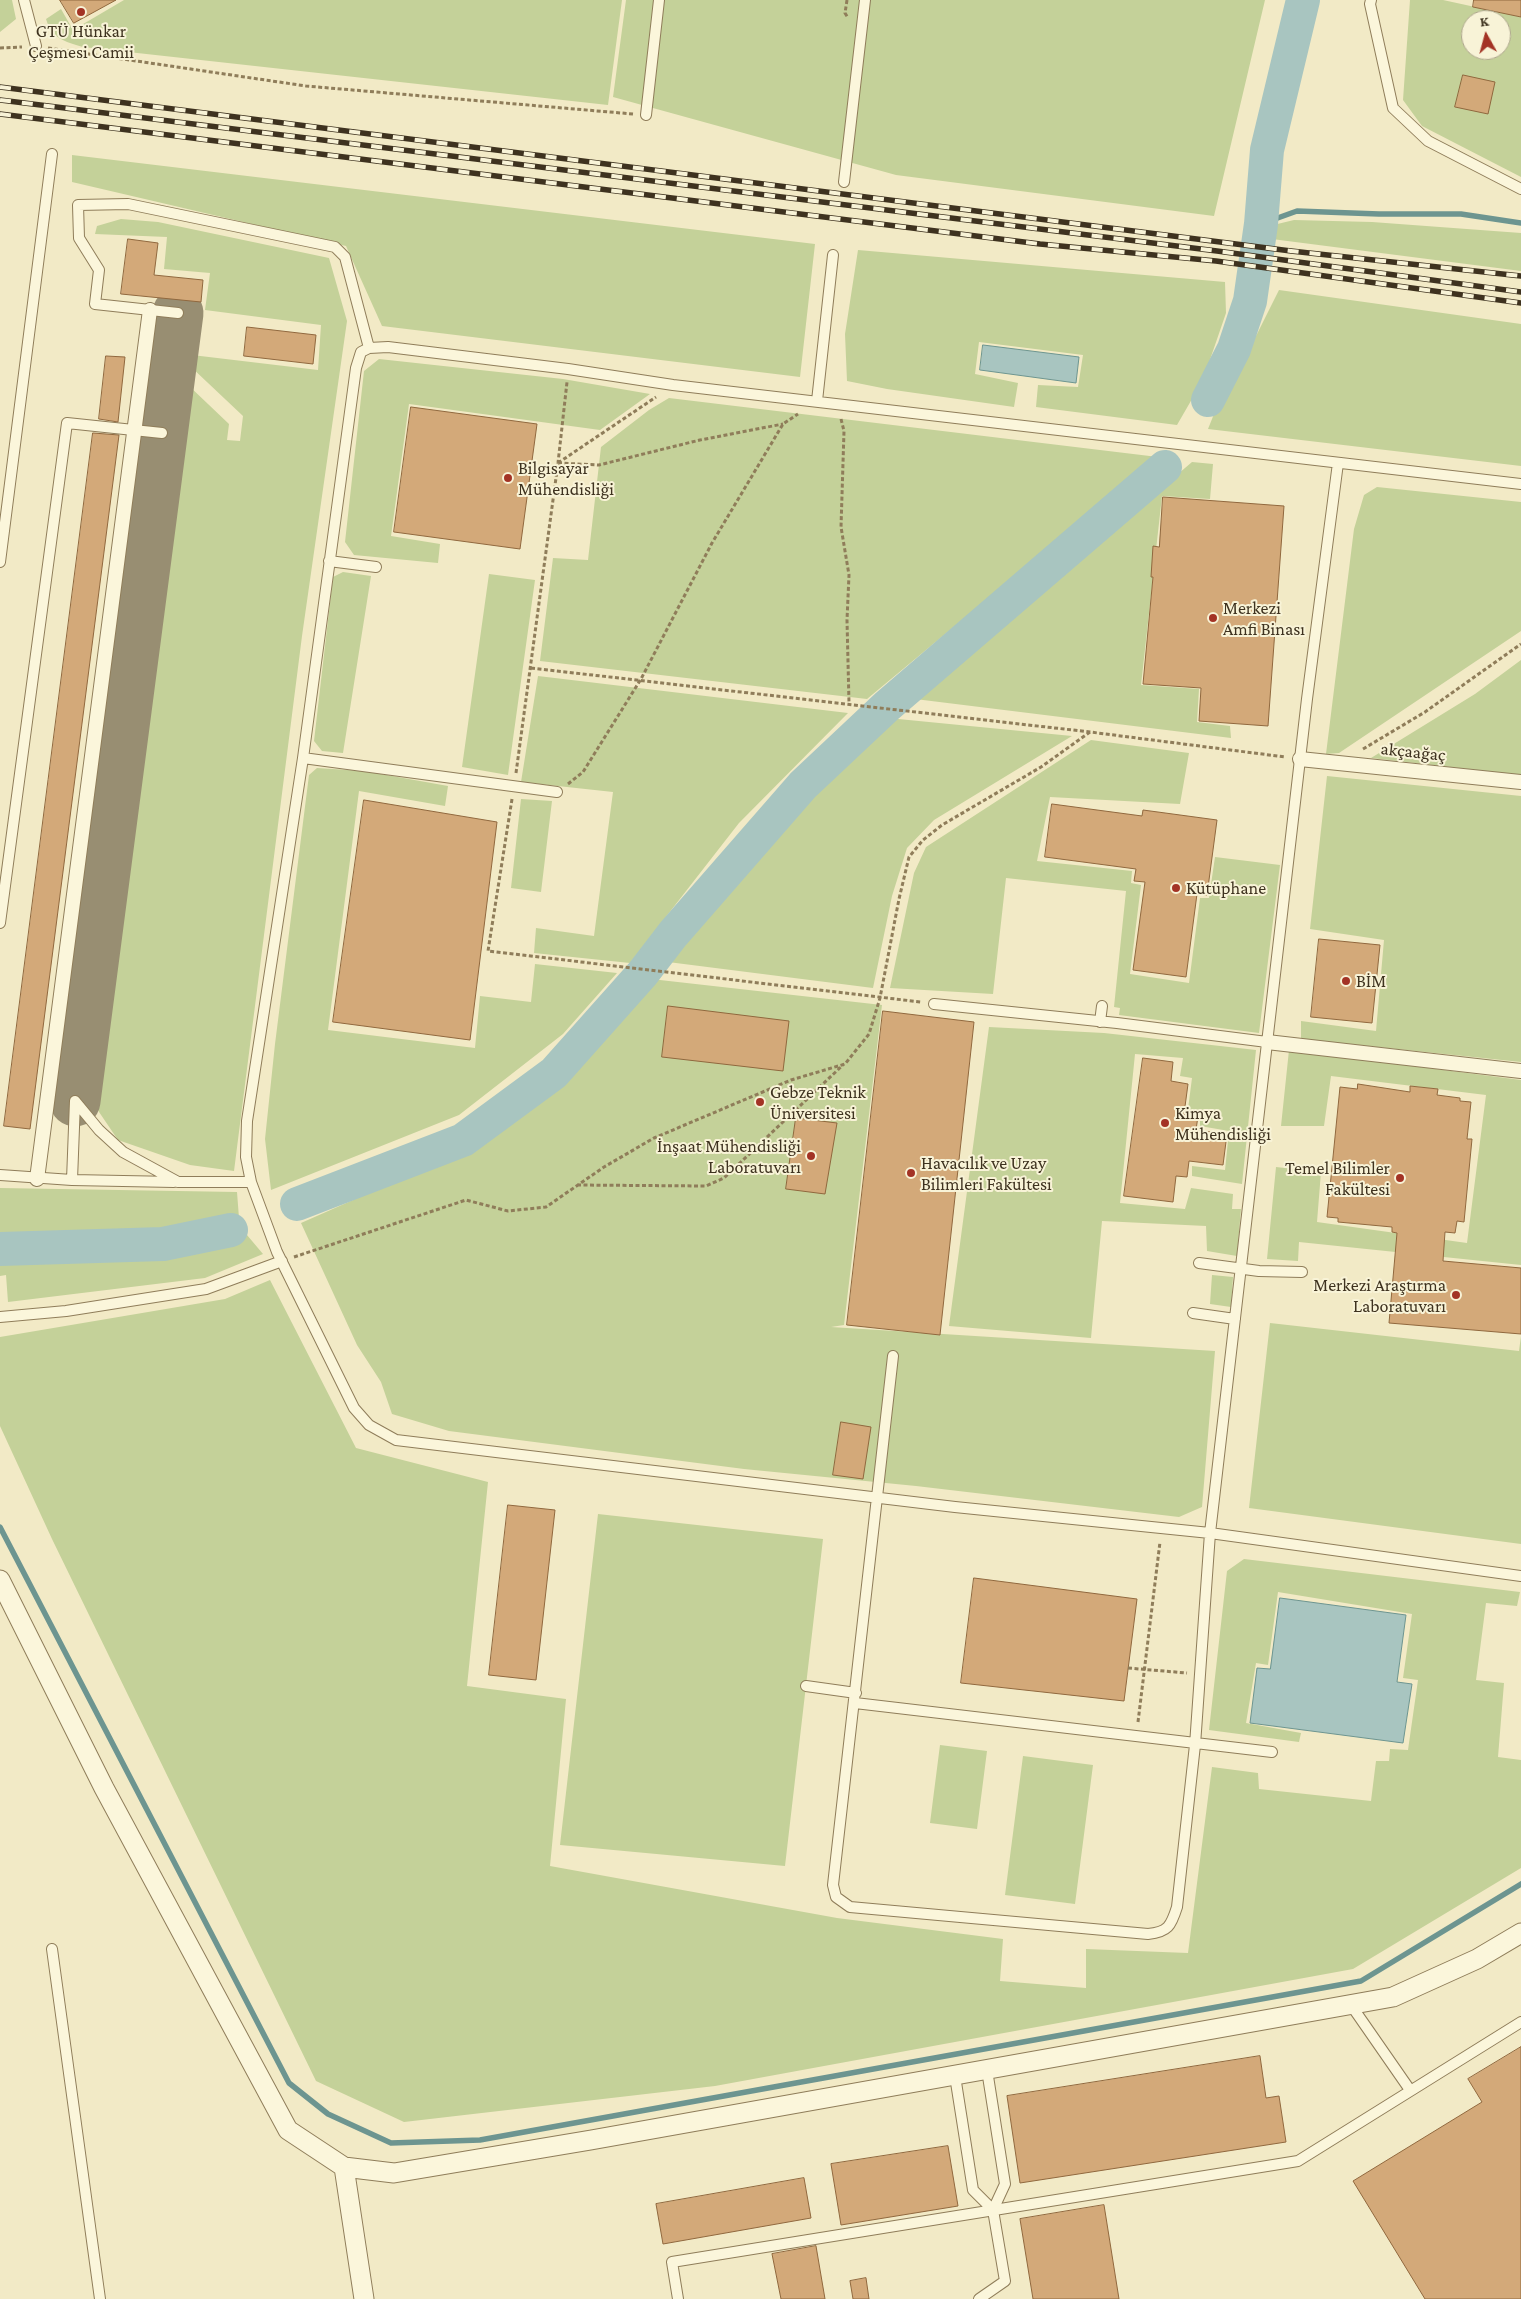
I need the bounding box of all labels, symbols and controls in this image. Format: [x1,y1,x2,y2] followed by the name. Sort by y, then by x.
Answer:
[75,6,87,18] marker: GTÜ Hünkar Çeşmesi Camii
[1461,10,1511,60] north arrow
[1479,13,1490,30] text: K
[28,20,134,62] place label: GTÜ Hünkar Çeşmesi Camii
[518,457,614,499] place label: Bilgisayar Mühendisliği
[502,472,514,484] marker: Bilgisayar Mühendisliği
[1223,597,1305,640] place label: Merkezi Amfi Binası
[1207,612,1219,624] marker: Merkezi Amfi Binası
[1379,738,1447,766] street label: akçaağaç
[1186,877,1266,899] place label: Kütüphane
[1170,882,1182,894] marker: Kütüphane
[1356,970,1386,992] place label: BİM
[1340,975,1352,987] marker: BİM
[770,1081,866,1124] place label: Gebze Teknik Üniversitesi
[754,1096,766,1108] marker: Gebze Teknik Üniversitesi
[1175,1102,1271,1144] place label: Kimya Mühendisliği
[1159,1117,1171,1129] marker: Kimya Mühendisliği
[657,1135,801,1178] place label: İnşaat Mühendisliği Laboratuvarı
[805,1150,817,1162] marker: İnşaat Mühendisliği Laboratuvarı
[921,1152,1052,1194] place label: Havacılık ve Uzay Bilimleri Fakültesi
[1285,1157,1390,1200] place label: Temel Bilimler Fakültesi
[905,1167,917,1179] marker: Havacılık ve Uzay Bilimleri Fakültesi
[1394,1172,1406,1184] marker: Temel Bilimler Fakültesi
[1313,1274,1446,1316] place label: Merkezi Araştırma Laboratuvarı
[1450,1289,1462,1301] marker: Merkezi Araştırma Laboratuvarı

